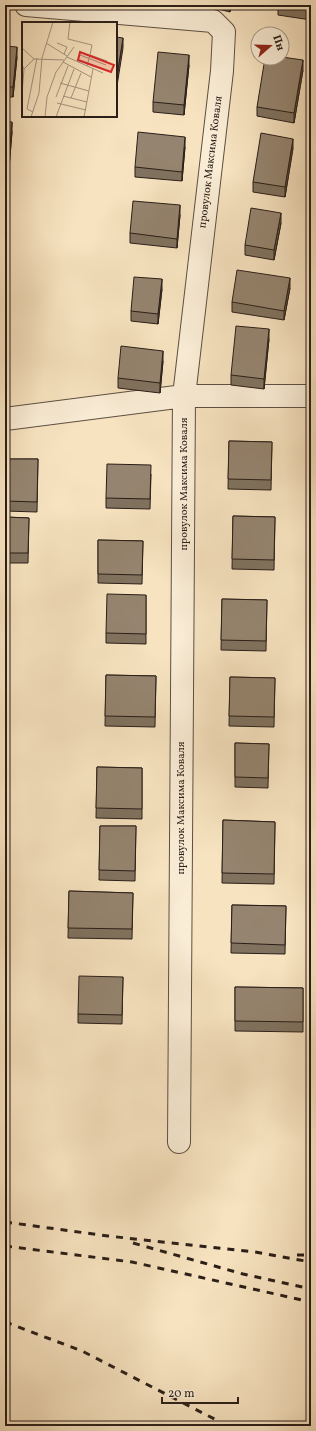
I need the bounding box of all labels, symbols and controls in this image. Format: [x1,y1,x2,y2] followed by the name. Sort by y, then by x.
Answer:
[22,22,117,117] inset map
[250,26,290,66] north arrow
[268,33,288,53] text: Пн
[195,95,227,229] street label: провулок Максима Коваля
[177,417,192,551] street label: провулок Максима Коваля
[174,741,189,875] street label: провулок Максима Коваля
[162,1379,238,1405] scale bar
[168,1386,195,1402] text: 20 m

